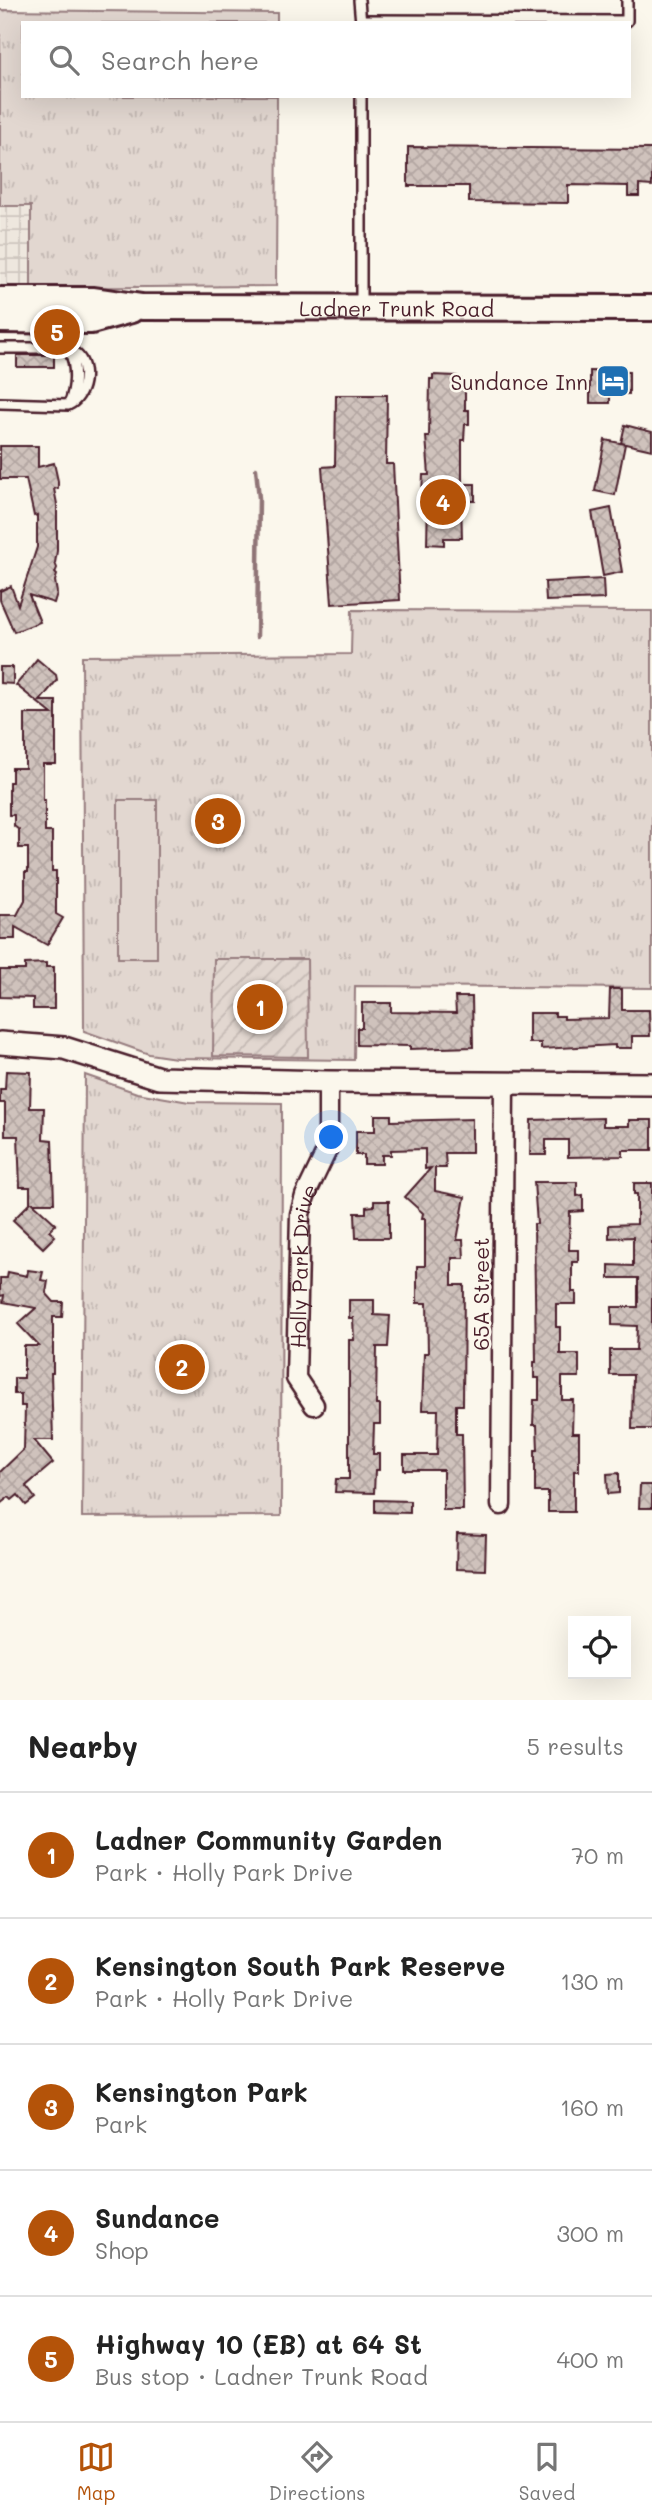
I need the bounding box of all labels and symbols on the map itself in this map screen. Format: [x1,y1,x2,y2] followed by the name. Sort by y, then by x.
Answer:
[299,294,494,321] street label: Ladner Trunk Road
[34,306,80,358] pin: 5
[594,362,632,400] hotel icon: Sundance Inn
[450,368,588,395] place label: Sundance Inn
[420,476,466,528] pin: 4
[195,795,241,847] pin: 3
[237,981,283,1033] pin: 1
[314,1120,348,1154] your location
[283,1179,323,1349] street label: Holly Park Drive
[467,1237,494,1351] street label: 65A Street
[159,1341,205,1393] pin: 2

